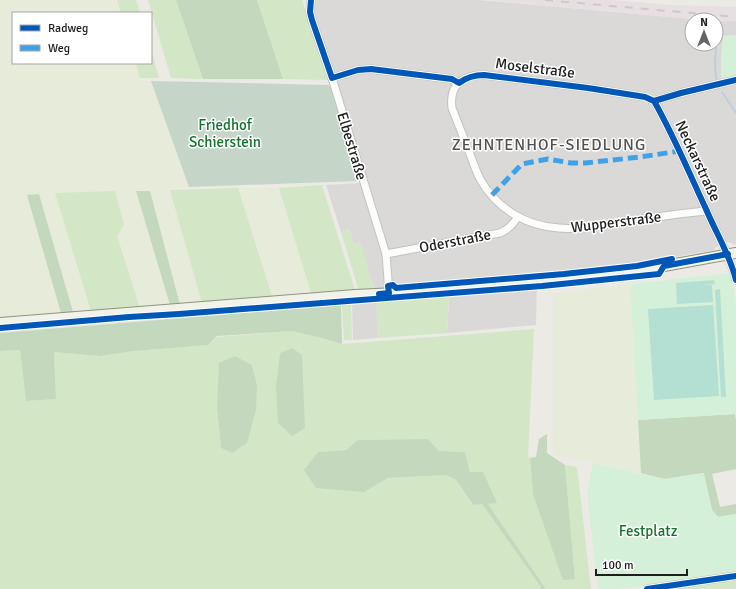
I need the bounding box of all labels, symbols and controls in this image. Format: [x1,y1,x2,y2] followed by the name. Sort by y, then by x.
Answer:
[12,12,152,64] legend
[684,12,724,52] north arrow
[700,16,708,29] text: N
[48,21,88,36] text: Radweg
[48,41,70,56] text: Weg
[494,54,576,82] street label: Moselstraße
[333,110,371,182] street label: Elbestraße
[189,116,261,151] park label: Friedhof Schierstein
[671,118,725,204] street label: Neckarstraße
[452,135,646,155] district label: ZEHNTENHOF-SIEDLUNG
[570,208,662,236] street label: Wupperstraße
[418,225,492,257] street label: Oderstraße
[619,522,678,540] park label: Festplatz
[596,551,687,577] scale bar
[602,558,634,573] text: 100 m

